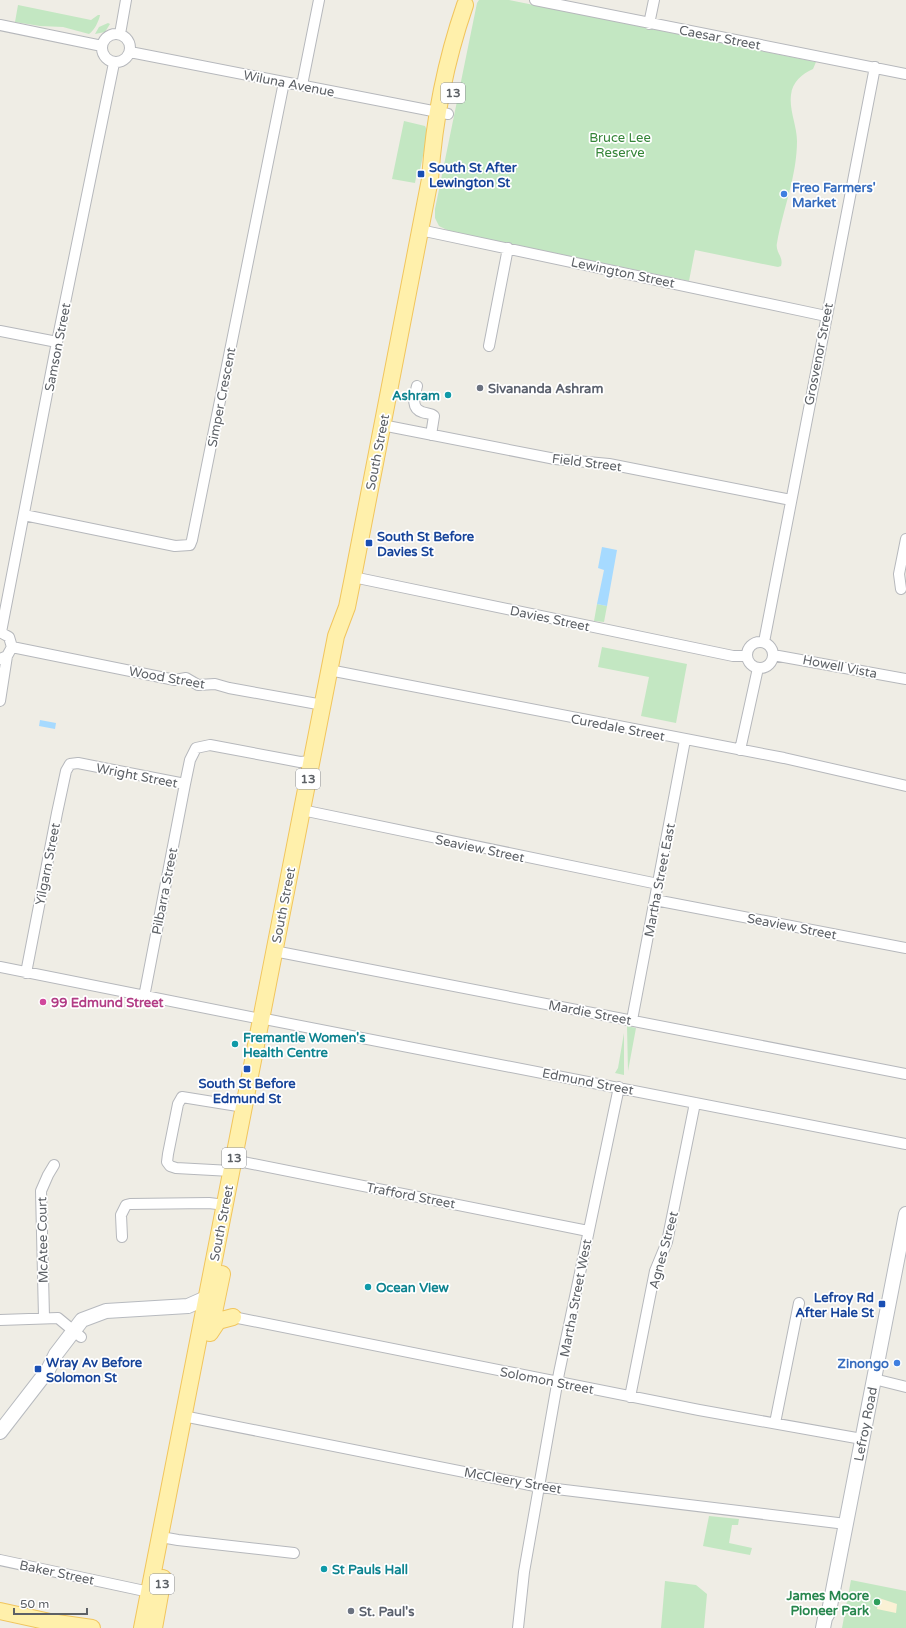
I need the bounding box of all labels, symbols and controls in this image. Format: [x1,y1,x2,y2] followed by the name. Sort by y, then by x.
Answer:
[678,22,762,54] street label: Caesar Street
[242,67,336,101] street label: Wiluna Avenue
[441,83,465,103] road number: 13
[589,130,651,161] park label: Bruce Lee Reserve
[429,160,518,191] place label: South St After Lewington St
[416,169,426,179] marker: South St After Lewington St
[792,180,876,211] place label: Freo Farmers' Market
[779,189,789,199] marker: Freo Farmers' Market
[569,254,676,292] street label: Lewington Street
[801,301,837,407] street label: Grosvenor Street
[42,302,74,393] street label: Samson Street
[204,346,240,448] street label: Simper Crescent
[488,381,603,397] place label: Sivananda Ashram
[475,383,485,393] marker: Sivananda Ashram
[392,388,440,404] place label: Ashram
[443,390,453,400] marker: Ashram
[363,413,393,492] street label: South Street
[551,451,623,475] street label: Field Street
[377,529,475,560] place label: South St Before Davies St
[364,538,374,548] marker: South St Before Davies St
[508,603,591,635] street label: Davies Street
[801,652,878,682] street label: Howell Vista
[127,663,206,693] street label: Wood Street
[569,711,666,745] street label: Curedale Street
[95,760,179,792] street label: Wright Street
[296,769,320,789] road number: 13
[32,822,64,907] street label: Yilgarn Street
[641,822,679,938] street label: Martha Street East
[434,832,526,866] street label: Seaview Street
[149,846,181,936] street label: Pilbarra Street
[269,866,299,945] street label: South Street
[746,910,838,944] street label: Seaview Street
[51,995,164,1011] place label: 99 Edmund Street
[38,997,48,1007] marker: 99 Edmund Street
[547,997,633,1029] street label: Mardie Street
[243,1030,365,1061] place label: Fremantle Women's Health Centre
[230,1039,240,1049] marker: Fremantle Women's Health Centre
[242,1064,252,1074] marker: South St Before Edmund St
[541,1065,635,1099] street label: Edmund Street
[198,1076,296,1107] place label: South St Before Edmund St
[222,1148,246,1168] road number: 13
[365,1180,457,1212] street label: Trafford Street
[207,1184,237,1263] street label: South Street
[34,1197,52,1283] street label: McAtee Court
[646,1210,682,1291] street label: Agnes Street
[557,1238,595,1359] street label: Martha Street West
[376,1280,450,1296] place label: Ocean View
[363,1282,373,1292] marker: Ocean View
[795,1290,874,1321] place label: Lefroy Rd After Hale St
[877,1299,887,1309] marker: Lefroy Rd After Hale St
[46,1355,143,1386] place label: Wray Av Before Solomon St
[838,1356,889,1372] place label: Zinongo
[892,1358,902,1368] marker: Zinongo
[33,1364,43,1374] marker: Wray Av Before Solomon St
[498,1364,595,1398] street label: Solomon Street
[851,1386,881,1463] street label: Lefroy Road
[463,1465,563,1497] street label: McCleery Street
[18,1557,96,1589] street label: Baker Street
[332,1562,408,1578] place label: St Pauls Hall
[319,1564,329,1574] marker: St Pauls Hall
[150,1574,174,1594] road number: 13
[785,1588,870,1619] place label: James Moore Pioneer Park
[14,1590,87,1616] scale bar
[20,1597,49,1611] text: 50 m
[872,1597,882,1607] marker: James Moore Pioneer Park
[359,1604,414,1620] place label: St. Paul's
[346,1606,356,1616] marker: St. Paul's

